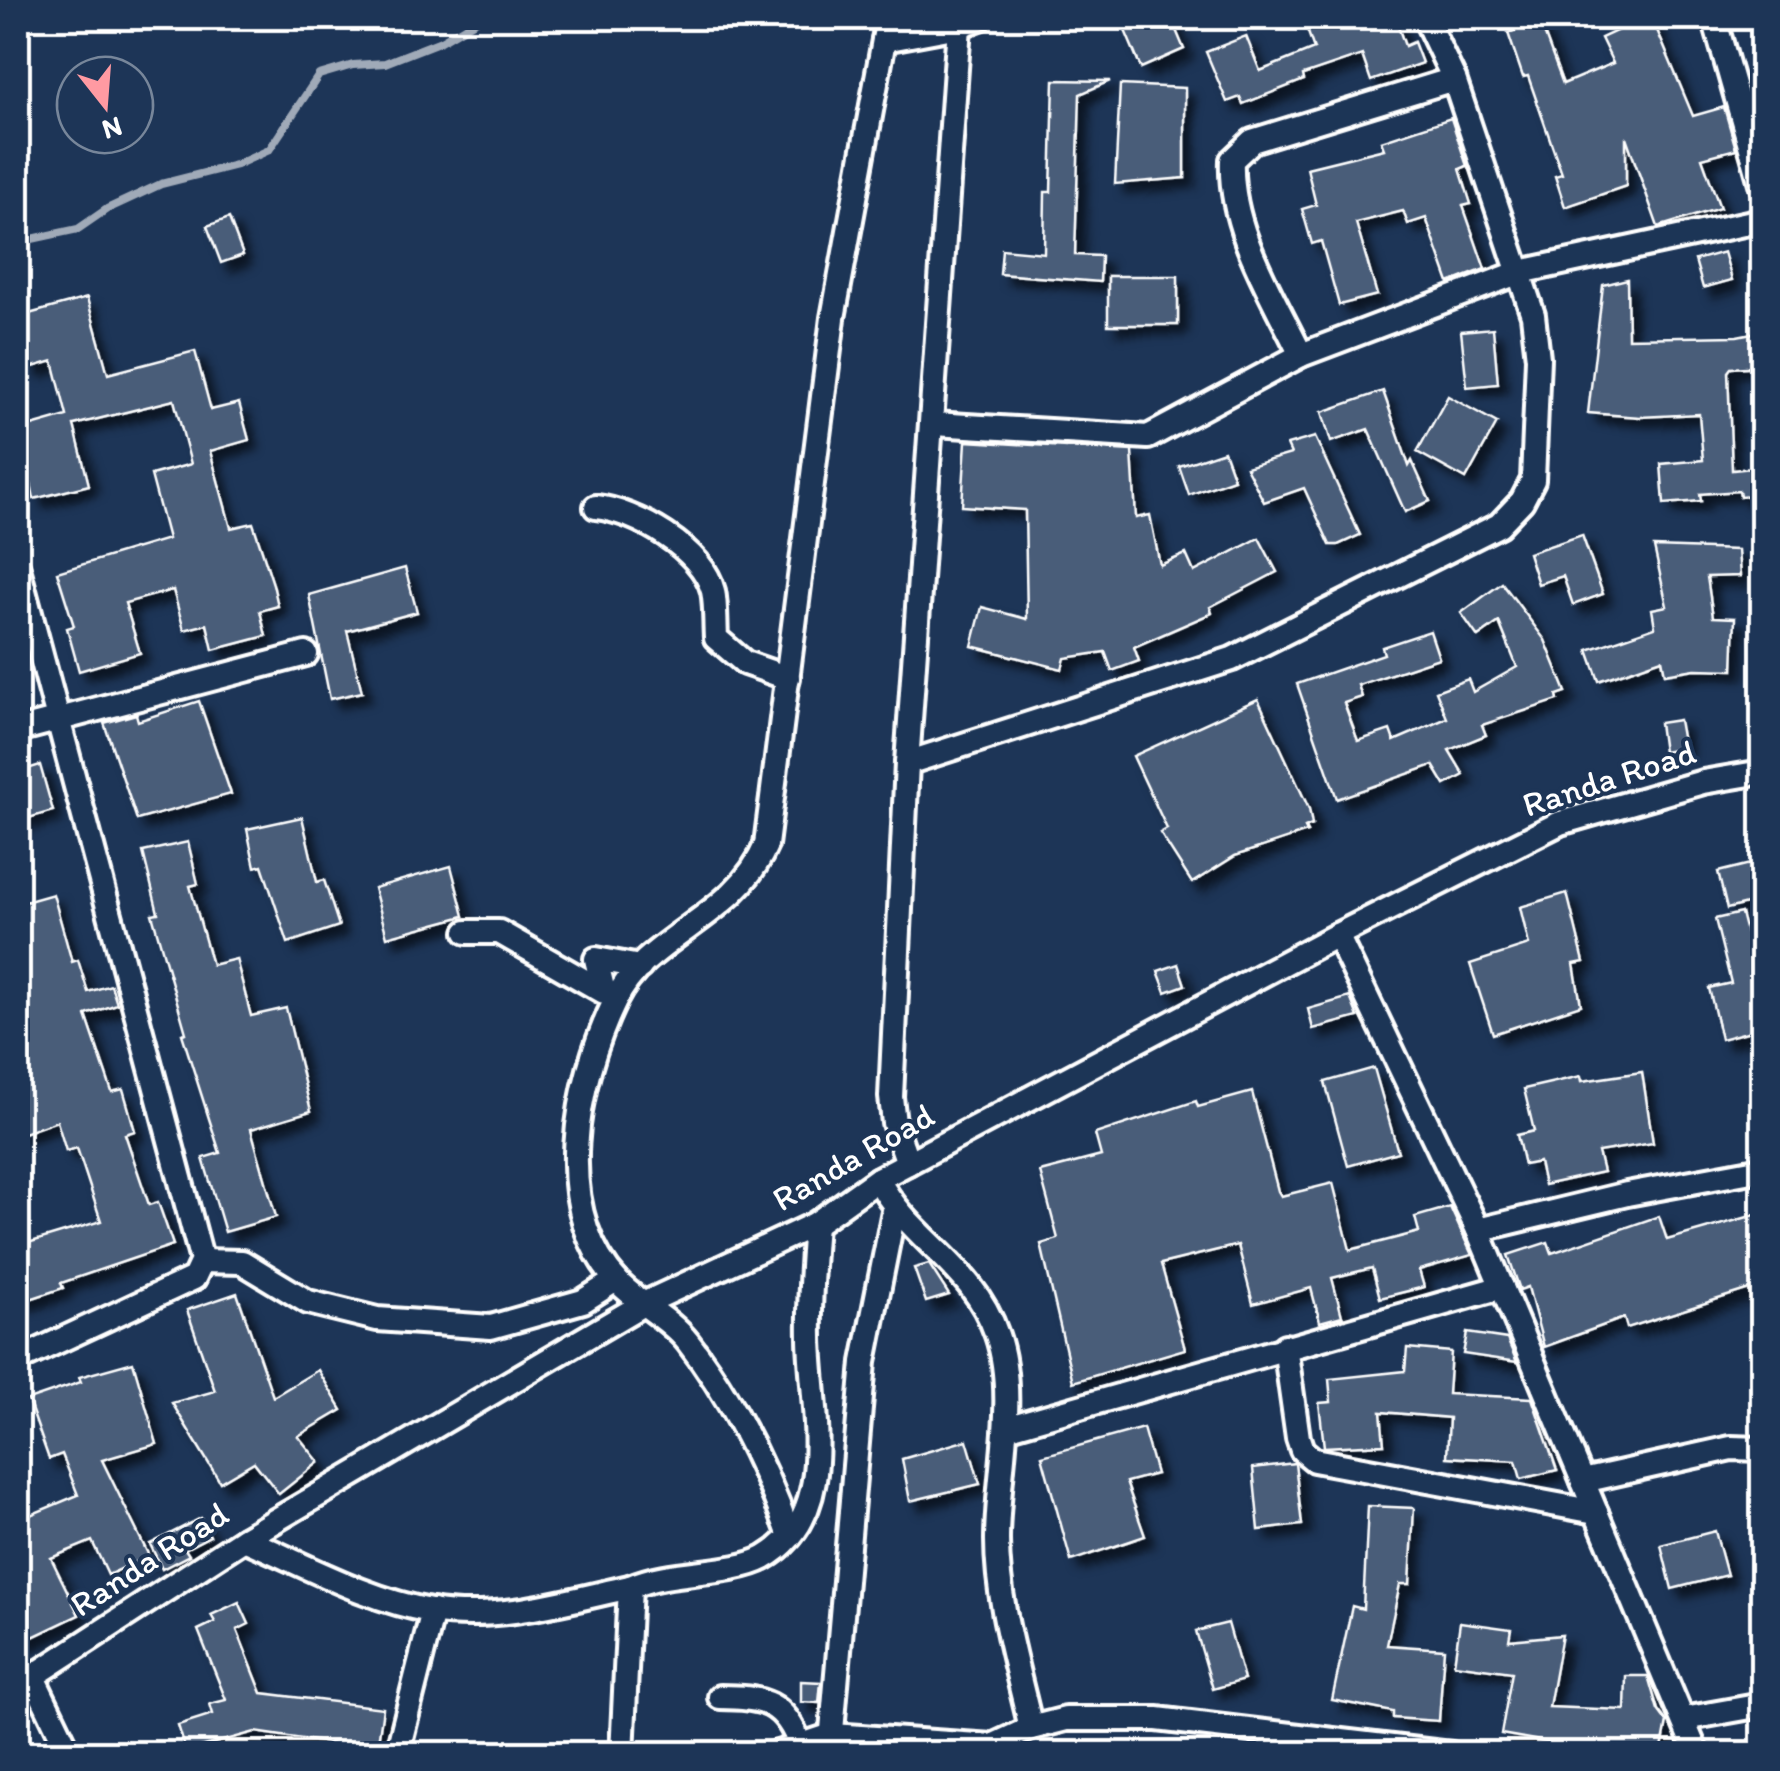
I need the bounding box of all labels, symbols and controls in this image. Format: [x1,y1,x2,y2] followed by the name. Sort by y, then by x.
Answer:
[55,55,155,155] north arrow
[98,110,126,148] text: N
[1517,730,1701,826] street label: Randa Road
[765,1094,941,1220] street label: Randa Road
[62,1492,236,1626] street label: Randa Road

